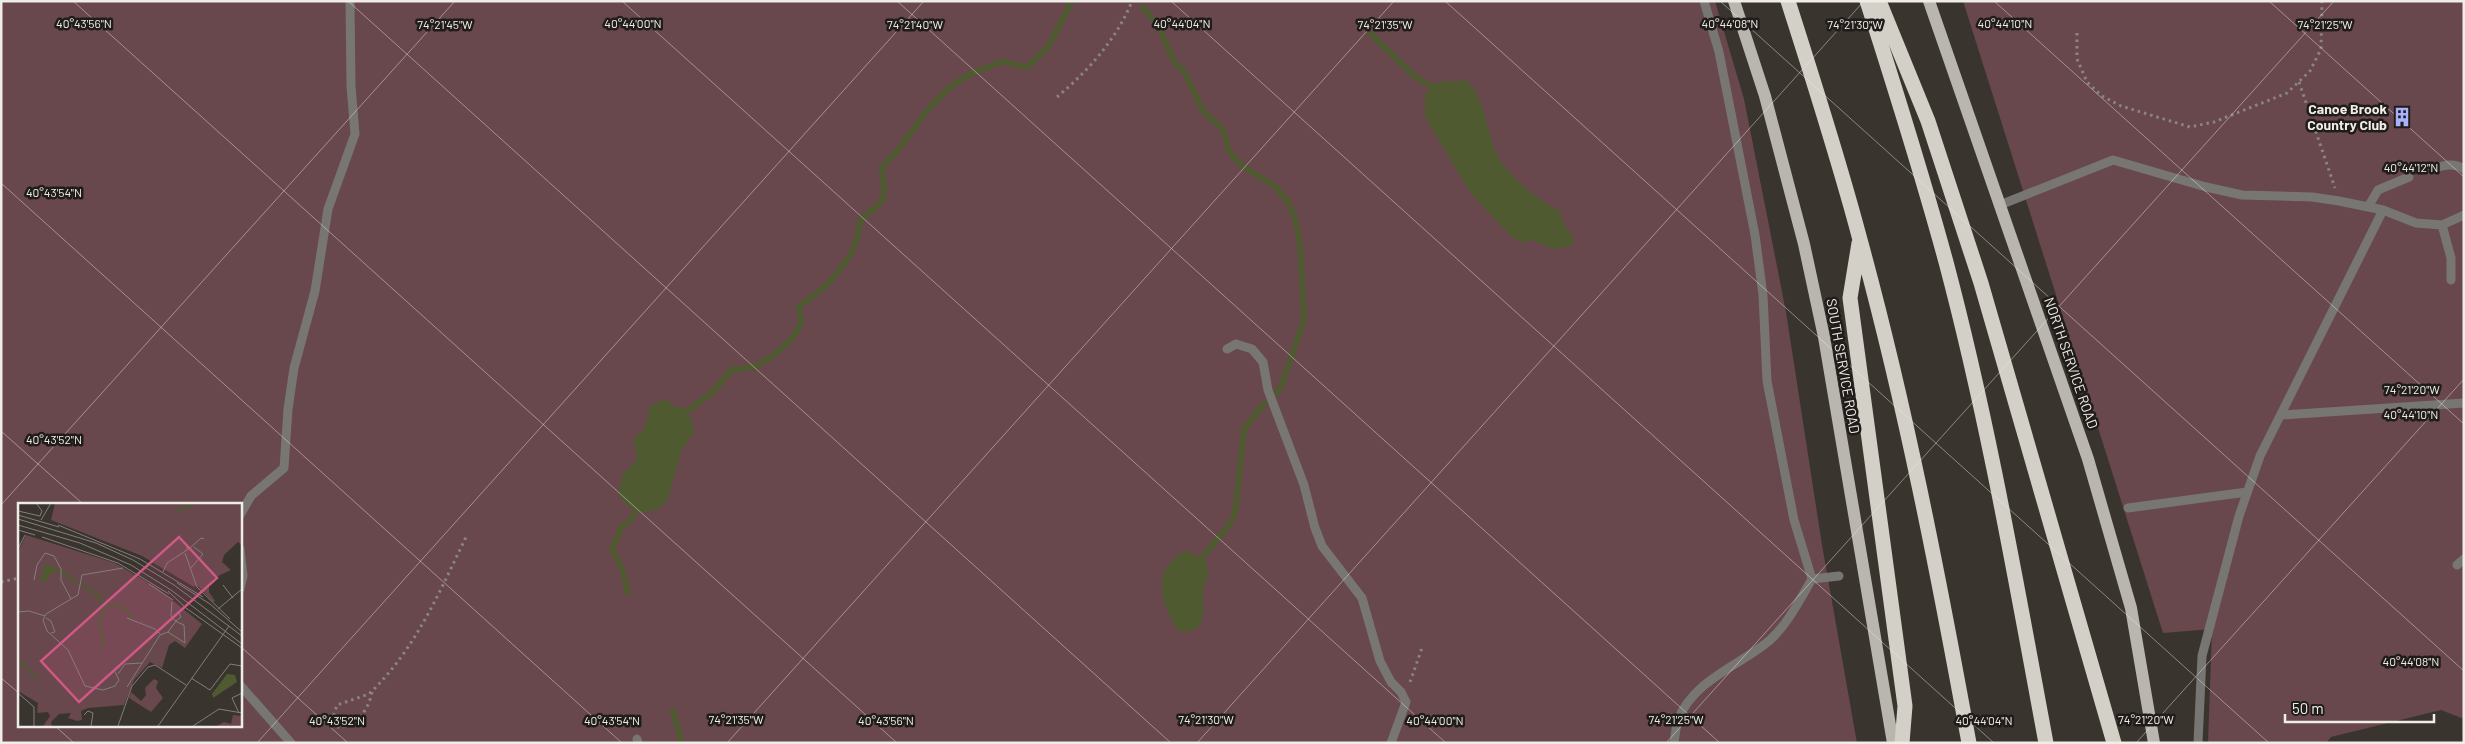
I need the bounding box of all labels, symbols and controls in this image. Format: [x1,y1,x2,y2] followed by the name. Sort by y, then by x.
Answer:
[56,16,112,30] text: 40°43'56"N
[604,16,662,30] text: 40°44'00"N
[1153,16,1211,30] text: 40°44'04"N
[1702,16,1758,30] text: 40°44'08"N
[1978,16,2032,30] text: 40°44'10"N
[417,17,473,31] text: 74°21'45"W
[887,17,943,31] text: 74°21'40"W
[1358,17,1413,31] text: 74°21'35"W
[1827,17,1883,31] text: 74°21'30"W
[2297,17,2353,31] text: 74°21'25"W
[2307,100,2388,133] place label: Canoe Brook Country Club
[2391,106,2413,128] building icon: Canoe Brook Country Club
[2384,160,2438,174] text: 40°44'12"N
[26,185,82,199] text: 40°43'54"N
[2041,295,2102,431] street label: NORTH SERVICE ROAD
[1823,297,1864,435] street label: SOUTH SERVICE ROAD
[2384,382,2440,396] text: 74°21'20"W
[2384,407,2438,421] text: 40°44'10"N
[26,432,82,446] text: 40°43'52"N
[18,503,241,726] inset map
[2383,654,2439,668] text: 40°44'08"N
[2285,692,2434,724] scale bar
[2292,699,2324,717] text: 50 m
[709,712,764,726] text: 74°21'35"W
[1178,712,1234,726] text: 74°21'30"W
[1648,712,1704,726] text: 74°21'25"W
[2118,712,2174,726] text: 74°21'20"W
[309,713,365,727] text: 40°43'52"N
[584,713,640,727] text: 40°43'54"N
[858,713,914,727] text: 40°43'56"N
[1406,713,1464,727] text: 40°44'00"N
[1955,713,2013,727] text: 40°44'04"N

